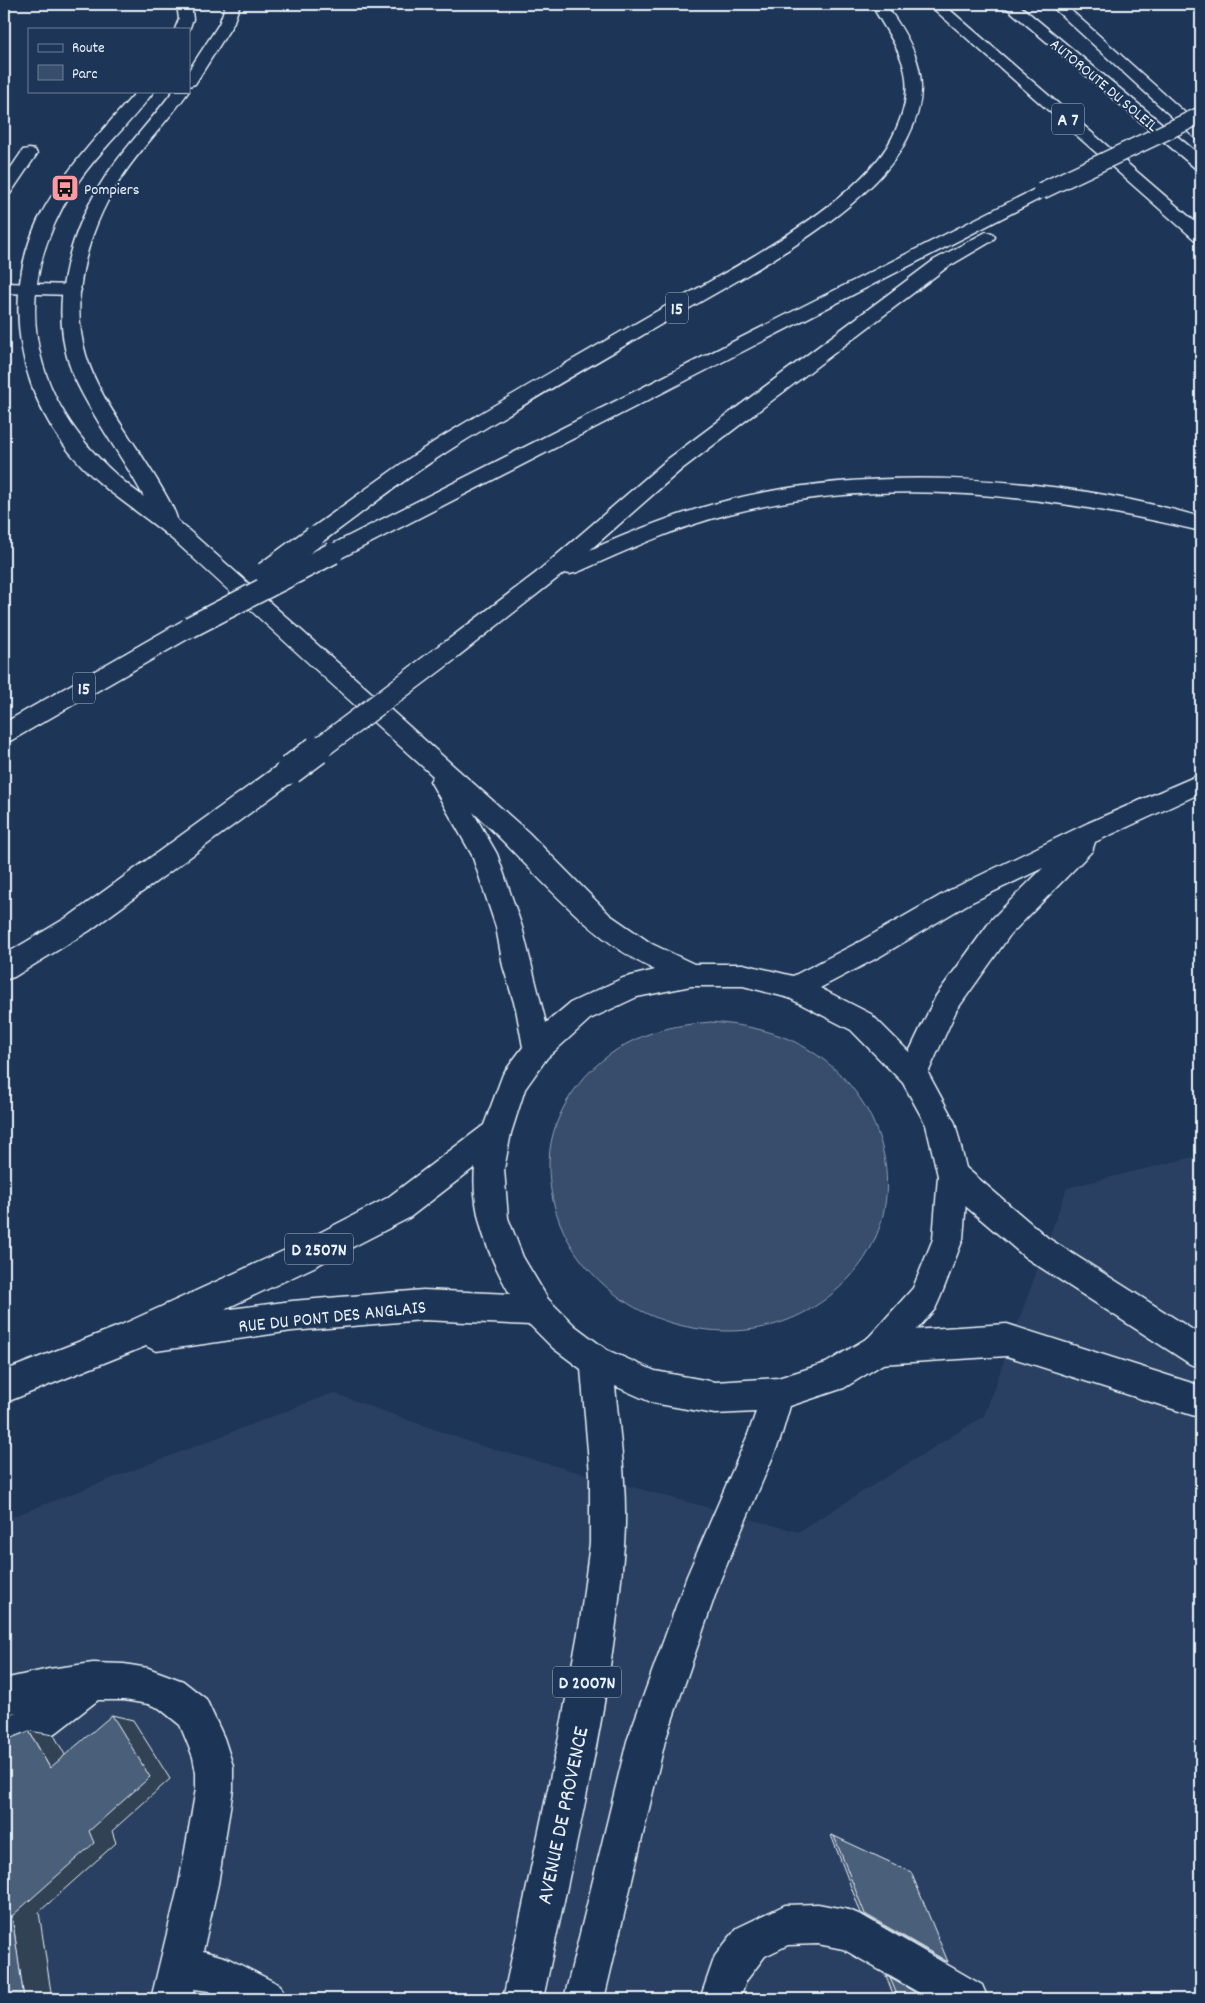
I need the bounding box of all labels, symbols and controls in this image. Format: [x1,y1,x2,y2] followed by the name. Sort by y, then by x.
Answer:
[28,28,190,92] legend
[1044,34,1163,138] street label: AUTOROUTE DU SOLEIL
[72,38,105,60] text: Route
[72,64,97,86] text: Parc
[1052,104,1084,134] road number: A 7
[50,173,80,203] bus stop icon: Pompiers
[84,179,140,202] place label: Pompiers
[666,292,688,324] road number: 15
[73,672,95,704] road number: 15
[285,1234,353,1264] road number: D 2507N
[237,1295,428,1342] street label: RUE DU PONT DES ANGLAIS
[553,1666,621,1698] road number: D 2007N
[530,1724,598,1908] street label: AVENUE DE PROVENCE

